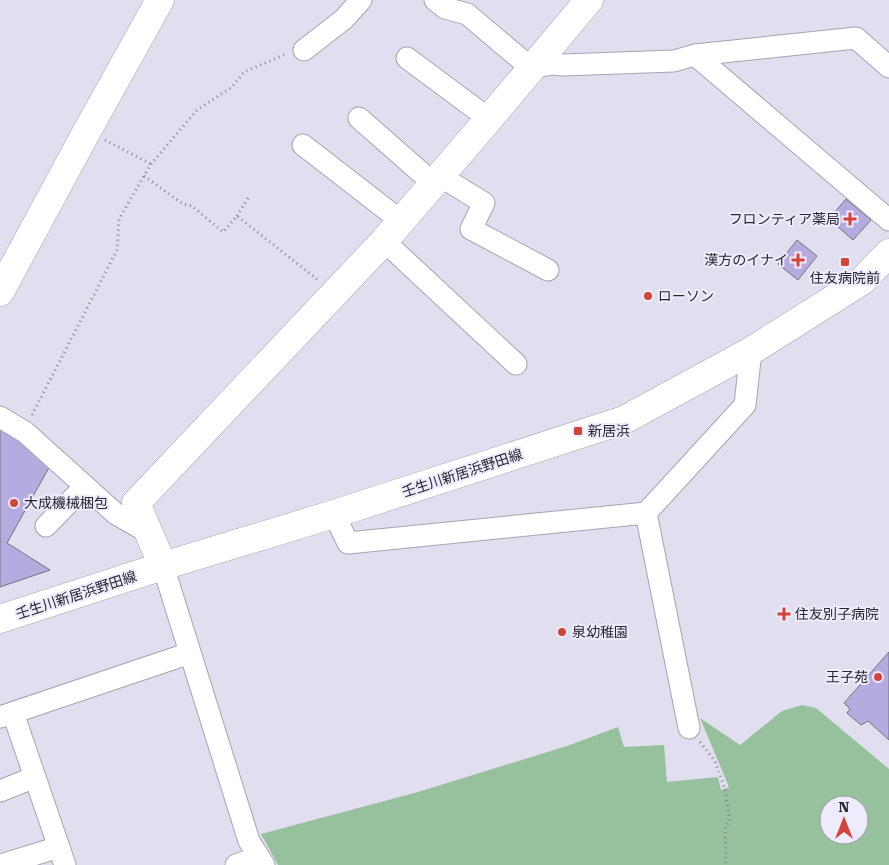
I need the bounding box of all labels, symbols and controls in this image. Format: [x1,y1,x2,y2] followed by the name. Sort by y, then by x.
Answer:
[729,211,840,227] place label: フロンティア薬局
[844,213,856,225] marker: フロンティア薬局
[704,252,788,268] place label: 漢方のイナイ
[792,254,804,266] marker: 漢方のイナイ
[839,256,851,268] marker: 住友病院前
[810,270,880,286] place label: 住友病院前
[658,288,714,304] place label: ローソン
[642,290,654,302] marker: ローソン
[588,423,630,439] place label: 新居浜
[572,425,584,437] marker: 新居浜
[400,446,524,500] street label: 壬生川新居浜野田線
[24,495,108,511] place label: 大成機械梱包
[8,497,20,509] marker: 大成機械梱包
[14,568,138,622] street label: 壬生川新居浜野田線
[795,606,879,622] place label: 住友別子病院
[777,607,791,621] marker: 住友別子病院
[572,624,628,640] place label: 泉幼稚園
[556,626,568,638] marker: 泉幼稚園
[826,669,868,685] place label: 王子苑
[872,671,884,683] marker: 王子苑
[819,795,869,845] north arrow
[839,799,850,815] text: N

